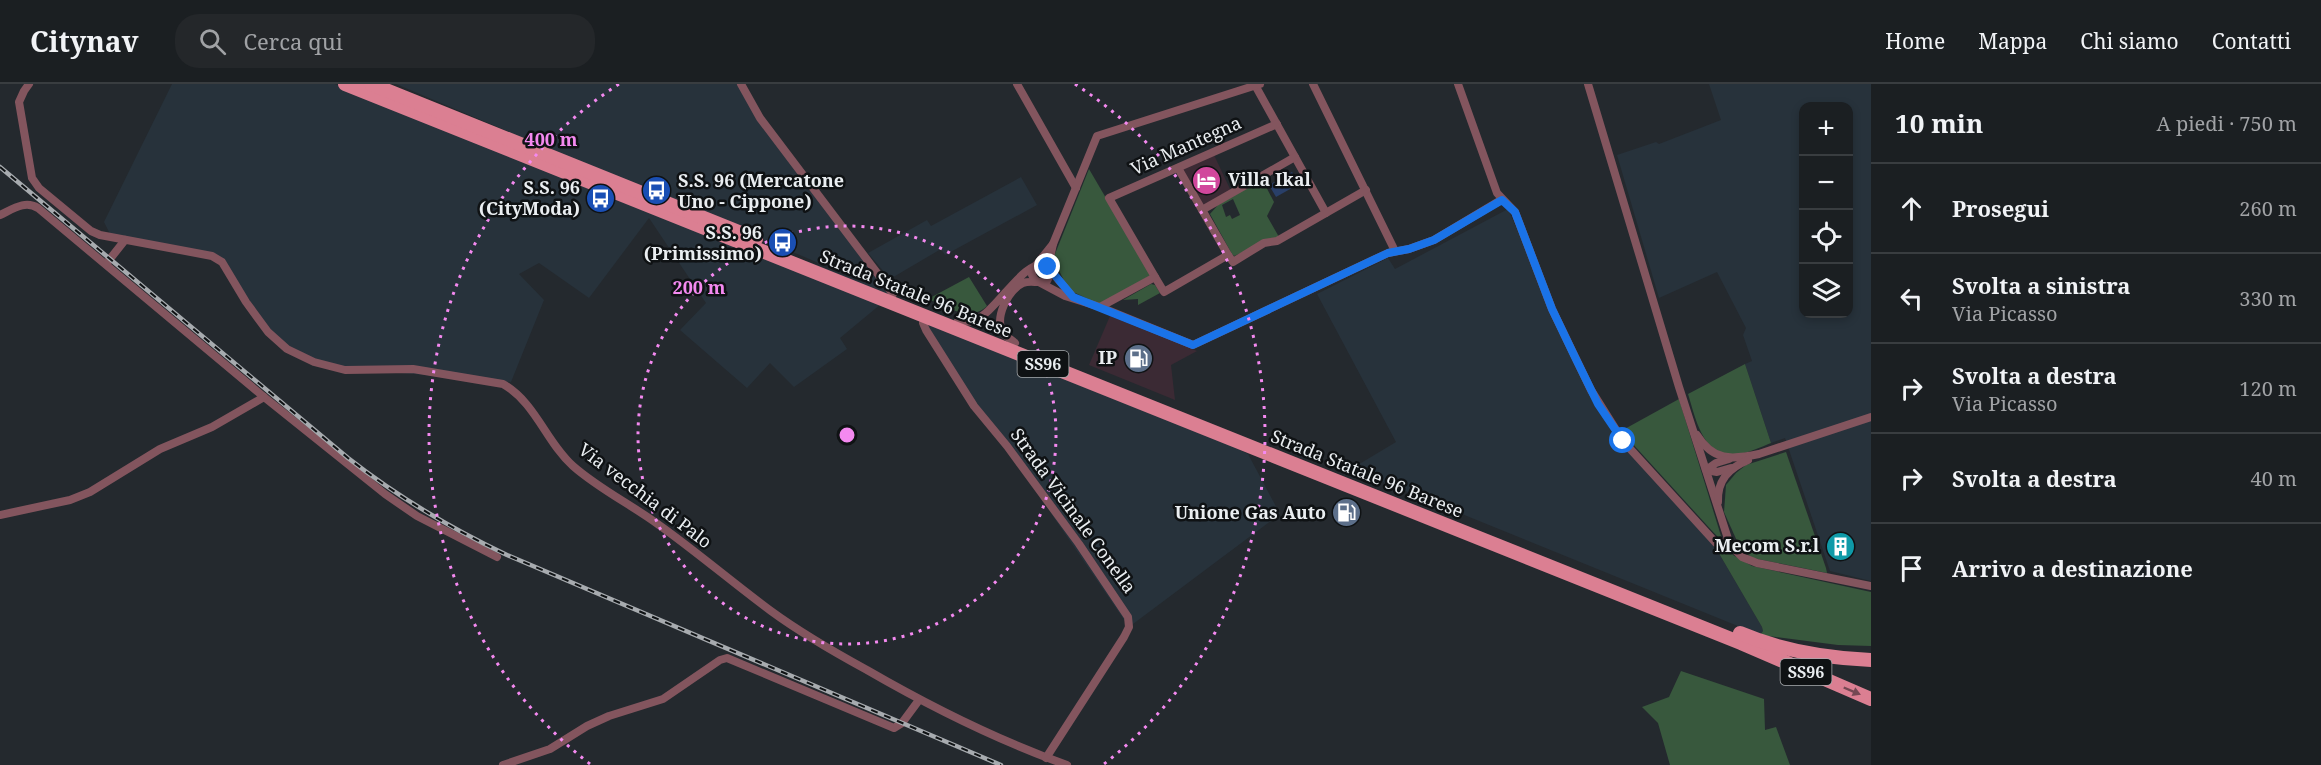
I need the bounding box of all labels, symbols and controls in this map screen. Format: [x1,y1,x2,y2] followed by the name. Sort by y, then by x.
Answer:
[175,14,595,68] search box
[30,22,139,60] text: Citynav
[196,25,229,58] icon: search
[244,26,343,56] text: Cerca qui
[1885,27,1945,55] text: Home
[1978,27,2047,55] text: Mappa
[2080,27,2179,55] text: Chi siamo
[2212,27,2291,55] text: Contatti
[1799,102,1853,318] map controls
[1799,102,1853,156] button: +
[1895,105,1983,141] text: 10 min
[1126,110,1245,180] street label: Via Mantegna
[2157,110,2297,137] text: A piedi · 750 m
[525,127,578,151] text: 400 m
[1799,156,1853,210] button: −
[1191,164,1223,196] hotel icon: Villa Ikal
[1228,167,1312,191] place label: Villa Ikal
[678,168,844,213] place label: S.S. 96 (Mercatone Uno - Cippone)
[479,175,580,220] place label: S.S. 96 (CityModa)
[641,175,673,207] bus stop icon: S.S. 96 (Mercatone Uno - Cippone)
[585,182,617,214] bus stop icon: S.S. 96 (CityModa)
[1895,192,1928,225] icon: ahead
[1952,193,2049,223] text: Prosegui
[2239,195,2297,222] text: 260 m
[1799,210,1853,264] button: locate
[644,220,762,265] place label: S.S. 96 (Primissimo)
[767,227,799,259] bus stop icon: S.S. 96 (Primissimo)
[817,243,1016,343] street label: Strada Statale 96 Barese
[1034,253,1060,279] route end
[1799,264,1853,318] button: layers
[1952,270,2131,300] text: Svolta a sinistra
[673,275,726,299] text: 200 m
[1895,282,1928,315] icon: left
[2239,285,2297,312] text: 330 m
[1952,300,2058,327] text: Via Picasso
[1122,342,1154,374] fuel station icon: IP
[1098,345,1118,369] place label: IP
[1018,351,1068,377] road number: SS96
[1952,360,2117,390] text: Svolta a destra
[1895,372,1928,405] icon: right
[2239,375,2297,402] text: 120 m
[1952,390,2058,417] text: Via Picasso
[1006,423,1142,598] street label: Strada Vicinale Conella
[1268,423,1467,523] street label: Strada Statale 96 Barese
[837,425,857,445] centre of rings
[1609,427,1635,453] route start
[574,437,717,553] street label: Via vecchia di Palo
[1895,462,1928,495] icon: right
[1952,463,2117,493] text: Svolta a destra
[2251,465,2297,492] text: 40 m
[1331,497,1363,529] fuel station icon: Unione Gas Auto
[1175,500,1326,524] place label: Unione Gas Auto
[1824,530,1856,562] building icon: Mecom S.r.l
[1714,533,1820,557] place label: Mecom S.r.l
[1895,552,1928,585] icon: arrive
[1952,553,2193,583] text: Arrivo a destinazione
[1780,659,1832,685] road number: SS96
[1844,686,1862,696] one-way arrow

